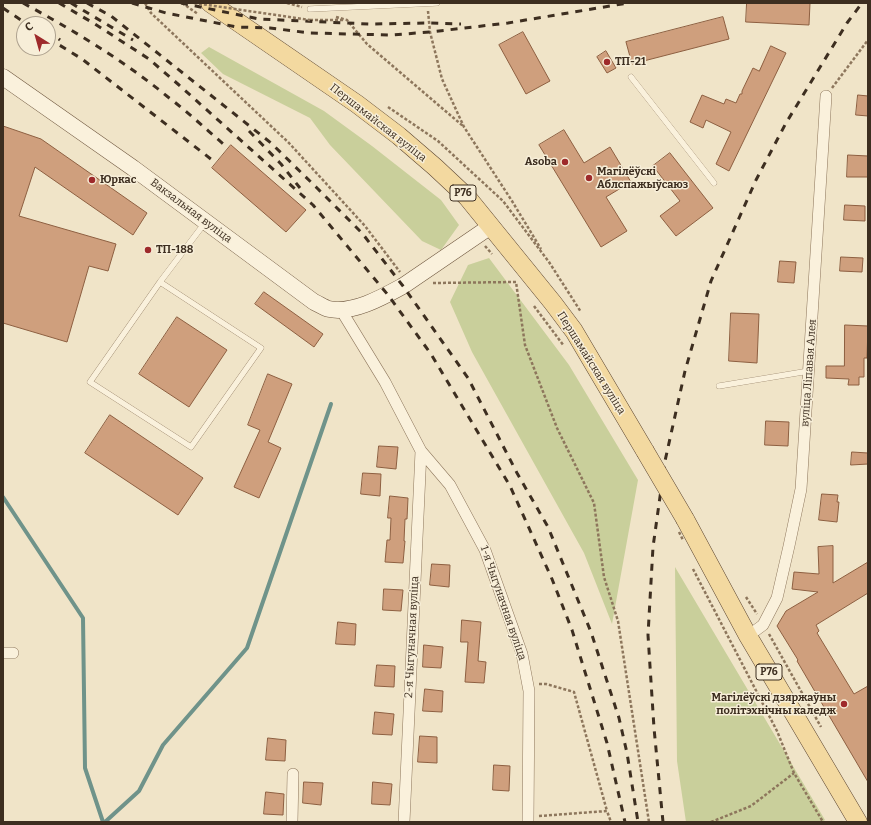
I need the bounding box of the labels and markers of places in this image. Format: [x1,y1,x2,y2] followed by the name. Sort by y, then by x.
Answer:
[615,55,646,69] place label: ТП-21
[602,57,612,67] marker: ТП-21
[525,155,557,169] place label: Asoba
[560,157,570,167] marker: Asoba
[597,165,688,191] place label: Магілёўскі Аблспажыўсаюз
[100,173,136,187] place label: Юркас
[584,173,594,183] marker: Магілёўскі Аблспажыўсаюз
[87,175,97,185] marker: Юркас
[156,243,193,257] place label: ТП-188
[143,245,153,255] marker: ТП-188
[711,691,836,717] place label: Магілёўскі дзяржаўны політэхнічны каледж
[839,699,849,709] marker: Магілёўскі дзяржаўны політэхнічны каледж

